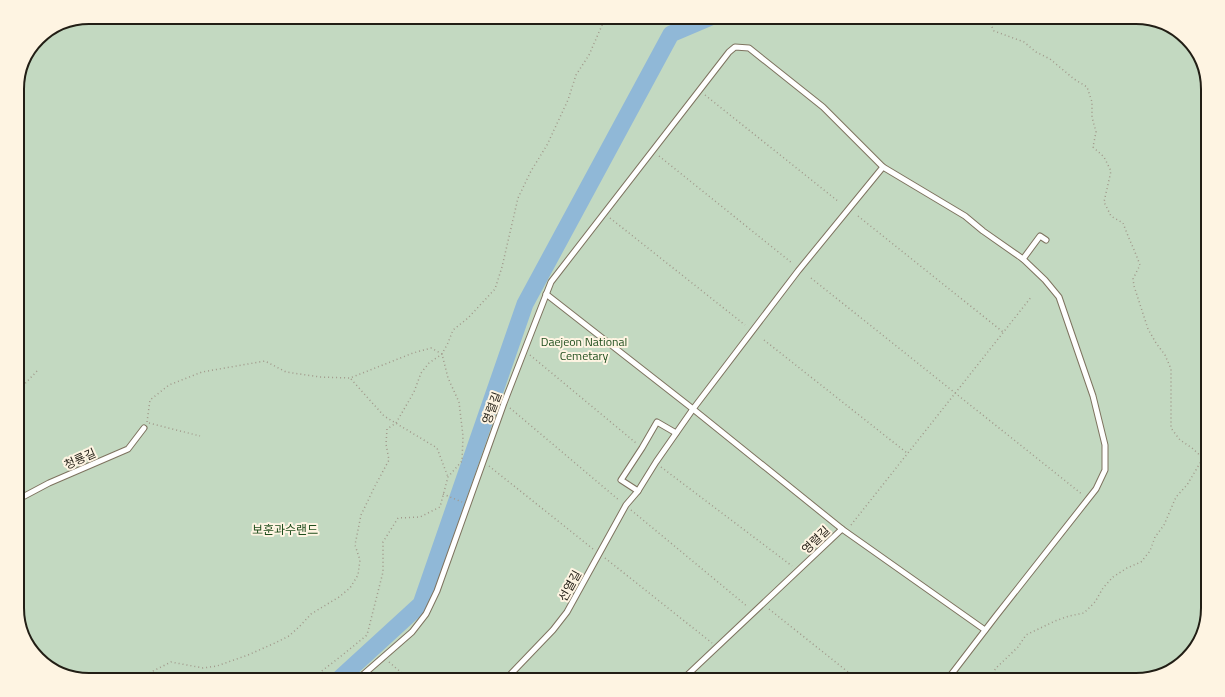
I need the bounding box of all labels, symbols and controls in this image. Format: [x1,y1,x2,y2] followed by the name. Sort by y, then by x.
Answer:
[541,332,627,365] park label: Daejeon National Cemetary
[477,389,506,427] street label: 영렬길
[61,443,99,474] street label: 청룡길
[252,520,318,539] park label: 보훈과수랜드
[797,521,834,558] street label: 영렬길
[553,567,586,605] street label: 선열길

